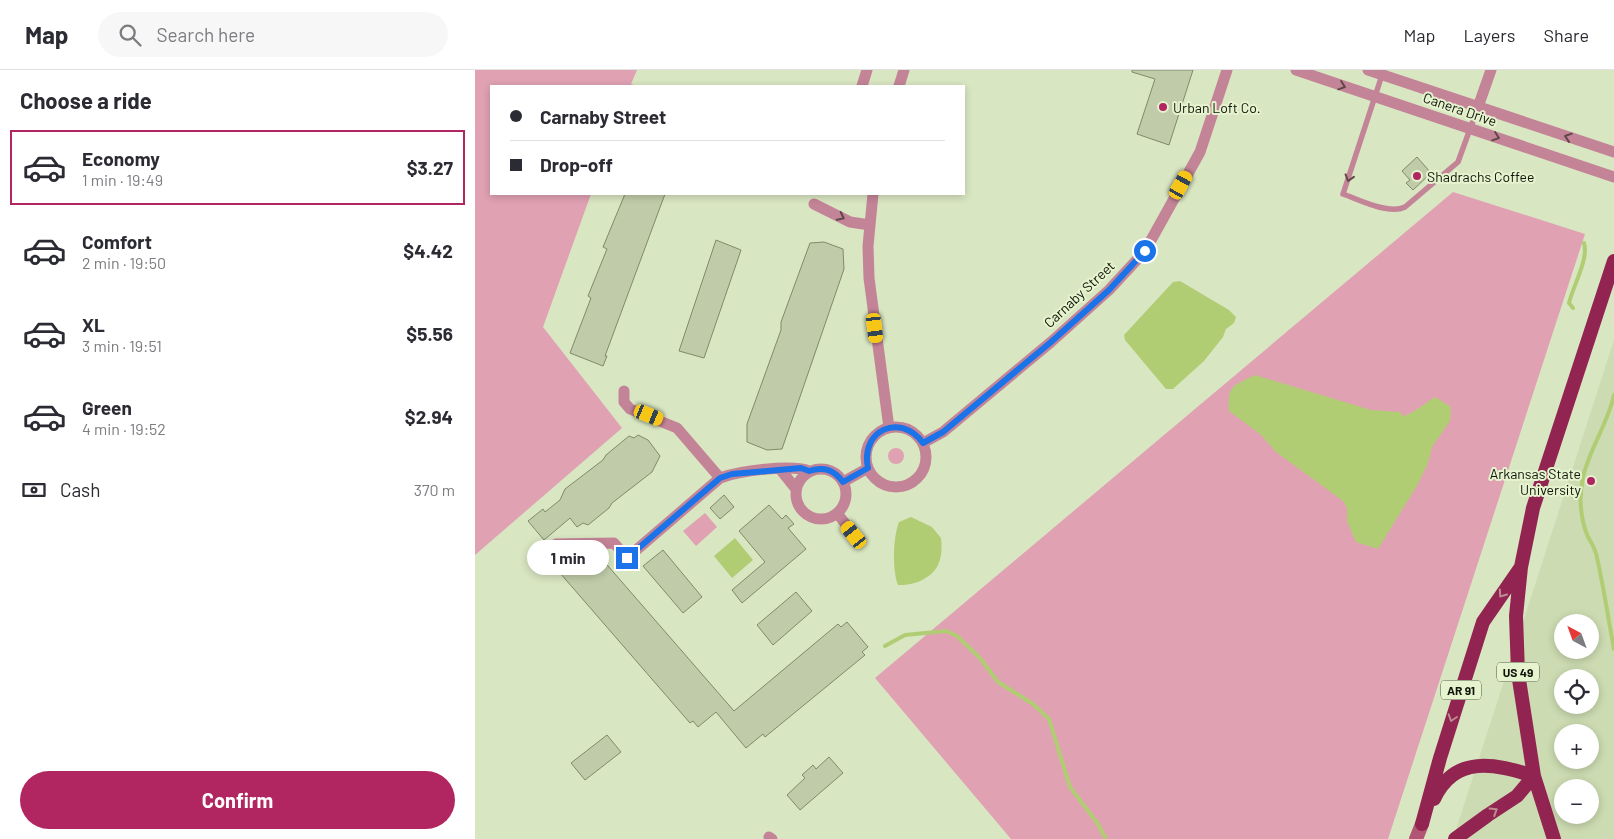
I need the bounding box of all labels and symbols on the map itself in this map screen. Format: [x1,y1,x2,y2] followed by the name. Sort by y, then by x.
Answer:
[1337,80,1346,90] one-way arrow
[1421,88,1499,130] street label: Canera Drive
[1173,99,1261,116] place label: Urban Loft Co.
[1157,101,1169,113] marker: Urban Loft Co.
[1491,132,1500,142] one-way arrow
[1564,132,1572,142] one-way arrow
[1167,168,1194,202] car
[1427,168,1534,185] place label: Shadrachs Coffee
[1411,170,1423,182] marker: Shadrachs Coffee
[1344,173,1354,181] one-way arrow
[836,211,845,222] one-way arrow
[1134,240,1156,262] route start
[1040,257,1118,331] street label: Carnaby Street
[865,312,884,344] car
[632,402,665,428] car
[1490,465,1582,498] place label: Arkansas State University
[1585,475,1597,487] marker: Arkansas State University
[838,519,869,551] car
[527,540,609,576] callout: 1 min
[616,547,638,569] route end
[1499,588,1508,598] one-way arrow
[1554,614,1599,659] north arrow
[1497,662,1539,682] road number: US 49
[1441,680,1481,700] road number: AR 91
[1448,714,1458,722] one-way arrow
[1489,807,1498,817] one-way arrow

